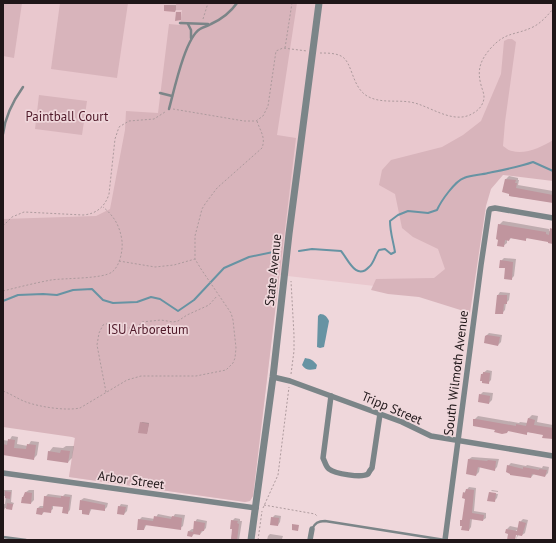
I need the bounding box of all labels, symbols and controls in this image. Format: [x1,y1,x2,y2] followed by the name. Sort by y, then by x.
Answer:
[26,108,109,125] park label: Paintball Court
[261,233,285,307] street label: State Avenue
[440,309,472,437] street label: South Wilmoth Avenue
[107,321,189,338] park label: ISU Arboretum
[359,388,426,429] street label: Tripp Street
[97,467,166,493] street label: Arbor Street

